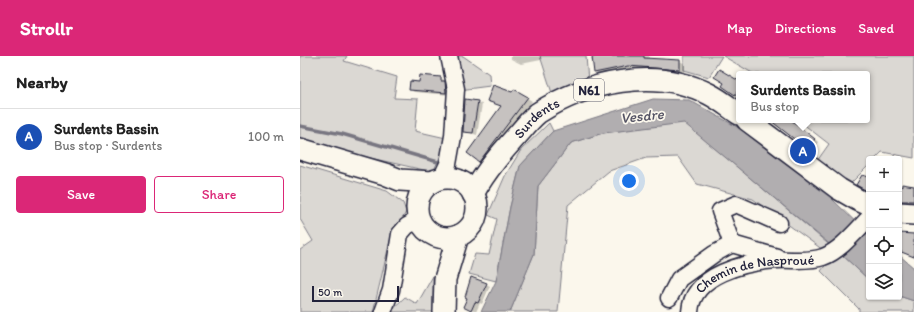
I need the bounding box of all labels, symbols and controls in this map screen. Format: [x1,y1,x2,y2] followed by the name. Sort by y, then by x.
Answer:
[20,17,73,40] text: Strollr
[727,20,753,37] text: Map
[775,20,836,37] text: Directions
[858,20,894,37] text: Saved
[736,71,870,123] popup
[16,72,68,92] text: Nearby
[574,79,604,101] road number: N61
[751,81,855,99] text: Surdents Bassin
[510,94,562,142] street label: Surdents
[751,99,799,114] text: Bus stop
[620,105,665,127] water label: Vesdre
[54,120,159,138] text: Surdents Bassin
[25,129,33,144] text: A
[248,129,284,144] text: 100 m
[790,136,816,166] pin: A
[54,138,162,153] text: Bus stop · Surdents
[866,156,902,300] map controls
[866,156,902,192] button: +
[619,171,639,191] your location
[16,176,146,213] button: Save
[154,176,284,213] button: Share
[866,192,902,228] button: −
[866,228,902,264] button: locate
[692,251,815,297] street label: Chemin de Nasproué
[866,264,902,300] button: layers
[312,284,399,303] scale bar
[318,286,342,299] text: 50 m

